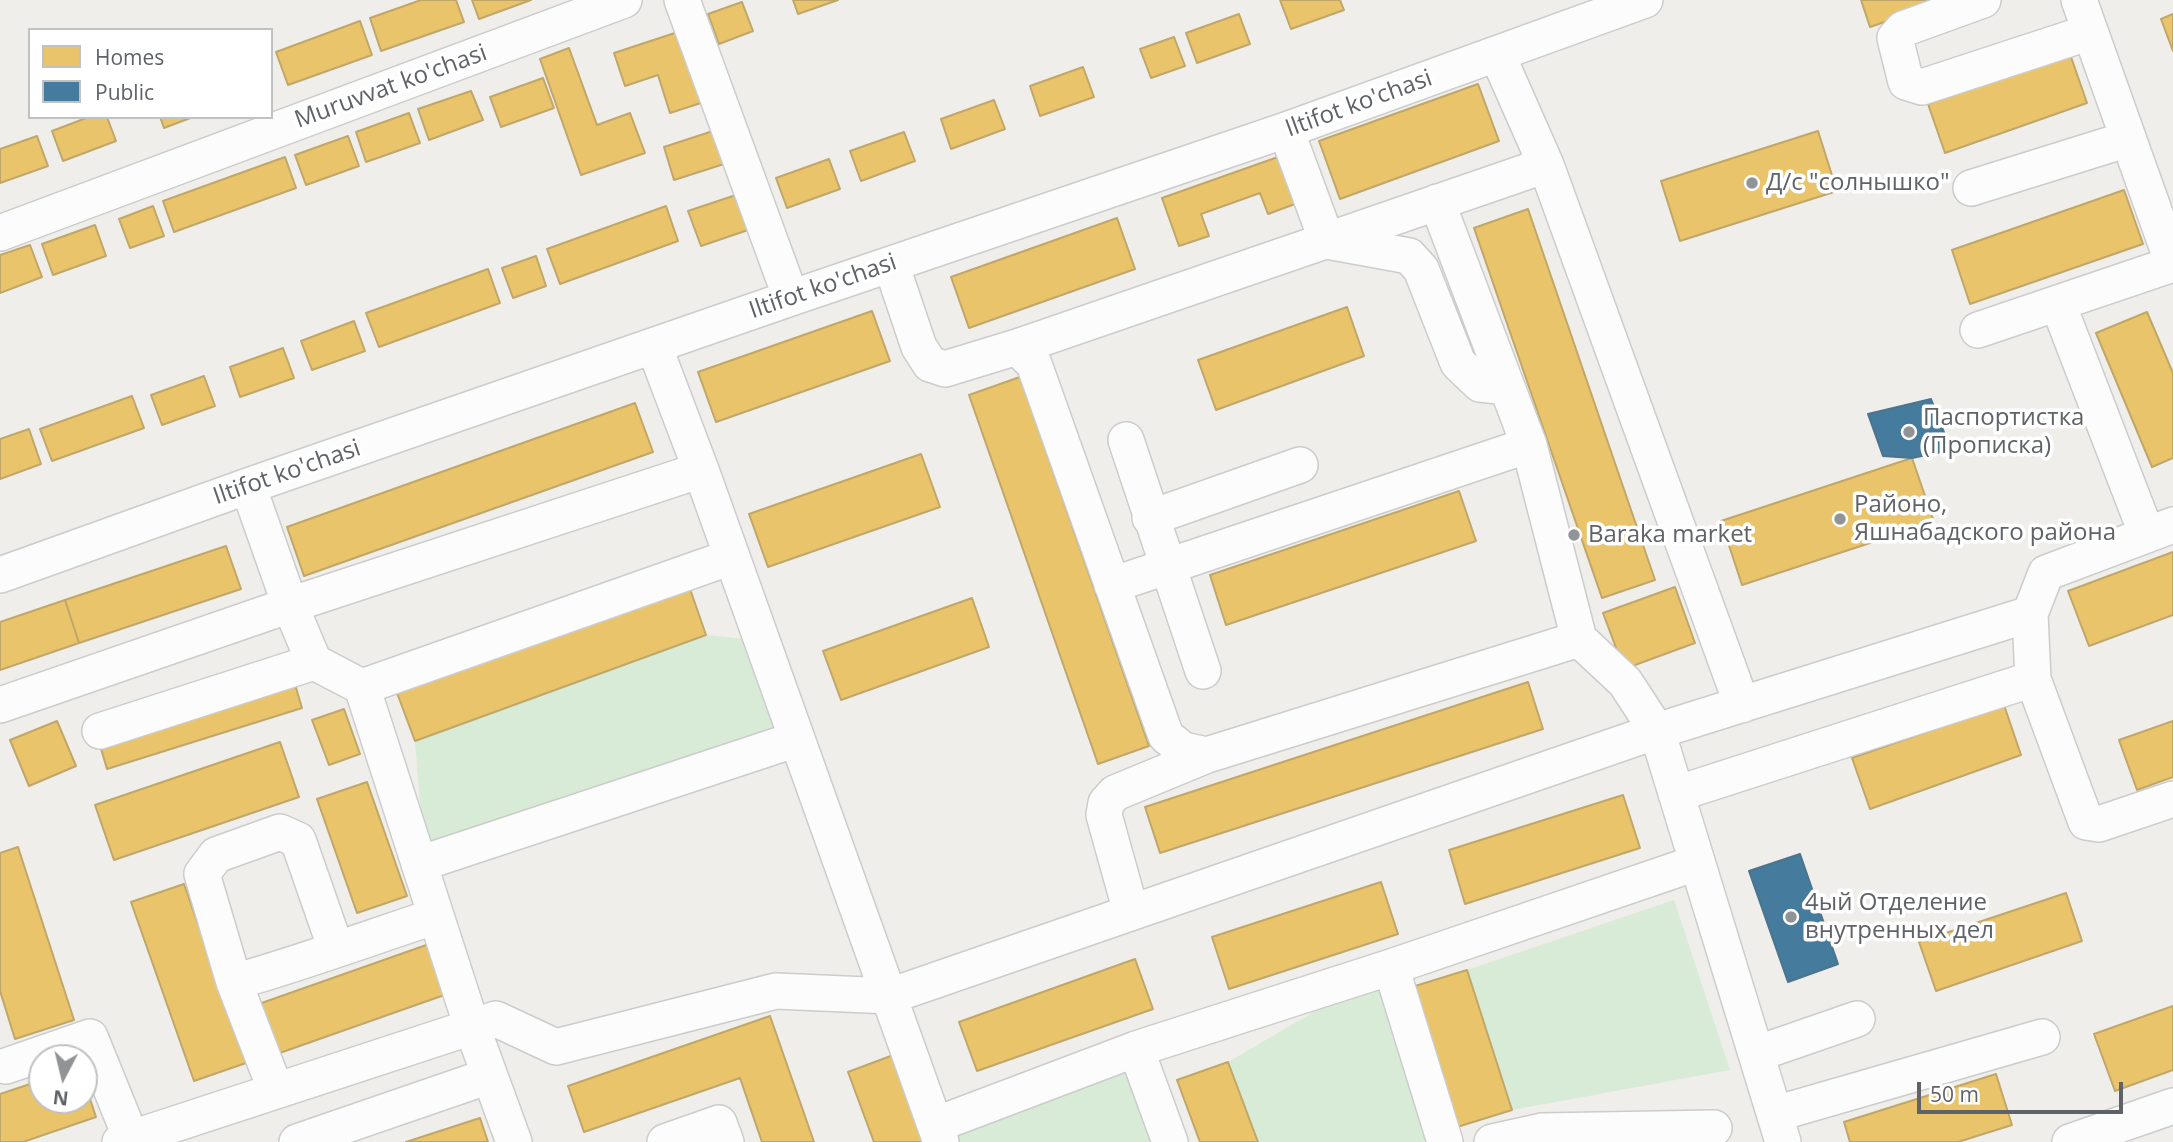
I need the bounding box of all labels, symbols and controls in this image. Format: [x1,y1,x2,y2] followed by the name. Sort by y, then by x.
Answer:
[28,28,273,119] legend
[291,39,491,135] street label: Muruvvat ko'chasi
[95,43,164,71] text: Homes
[1282,64,1436,144] street label: Iltifot ko'chasi
[95,78,154,106] text: Public
[1766,169,1950,197] place label: Д/с "солнышко"
[1744,175,1760,191] marker: Д/с "солнышко"
[745,248,901,326] street label: Iltifot ko'chasi
[1923,404,2084,460] place label: Паспортистка (Прописка)
[1901,424,1917,440] marker: Паспортистка (Прописка)
[209,434,365,512] street label: Iltifot ko'chasi
[1854,491,2116,547] place label: Районо, Яшнабадского района
[1832,511,1848,527] marker: Районо, Яшнабадского района
[1588,521,1752,549] place label: Baraka market
[1566,527,1582,543] marker: Baraka market
[1805,889,1994,945] place label: 4ый Отделение внутренных дел
[1783,909,1799,925] marker: 4ый Отделение внутренных дел
[28,1044,98,1114] north arrow
[1921,1068,2128,1112] scale bar
[1930,1080,1979,1108] text: 50 m
[51,1084,70,1112] text: N

